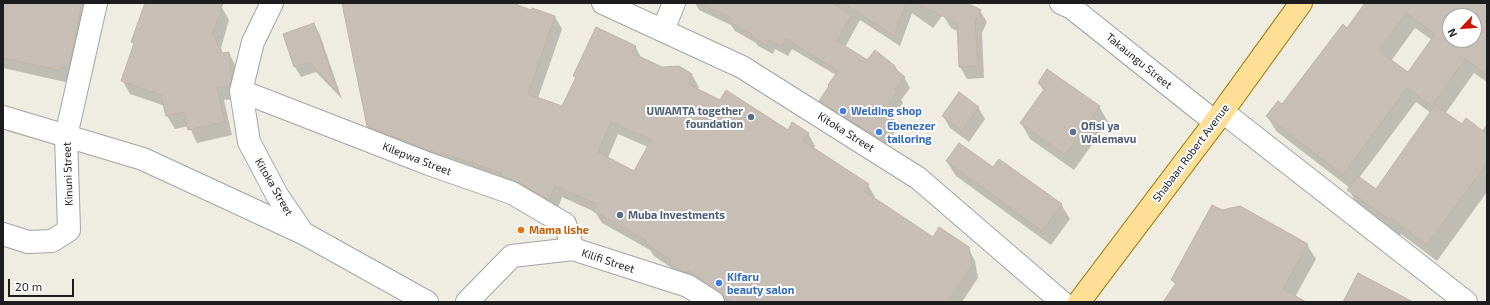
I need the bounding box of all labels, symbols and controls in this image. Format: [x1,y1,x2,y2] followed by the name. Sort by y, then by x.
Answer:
[1442,8,1482,48] north arrow
[1444,27,1459,39] text: N
[1103,30,1175,92] street label: Takaungu Street
[1150,102,1232,204] street label: Shabaan Robert Avenue
[647,104,743,130] place label: UWAMTA together foundation
[851,104,922,118] place label: Welding shop
[838,106,848,116] marker: Welding shop
[815,109,877,155] street label: Kitoka Street
[746,112,756,122] marker: UWAMTA together foundation
[887,119,936,145] place label: Ebenezer tailoring
[1081,119,1136,145] place label: Ofisi ya Walemavu
[874,127,884,137] marker: Ebenezer tailoring
[1068,127,1078,137] marker: Ofisi ya Walemavu
[381,140,453,178] street label: Kilepwa Street
[60,142,76,206] street label: Kinuni Street
[252,156,296,218] street label: Kitoka Street
[628,208,725,222] place label: Muba Investments
[615,210,625,220] marker: Muba Investments
[529,223,589,237] place label: Mama lishe
[516,225,526,235] marker: Mama lishe
[580,246,636,276] street label: Kilifi Street
[727,270,794,296] place label: Kifaru beauty salon
[10,271,76,297] scale bar
[714,278,724,288] marker: Kifaru beauty salon
[15,279,42,293] text: 20 m

